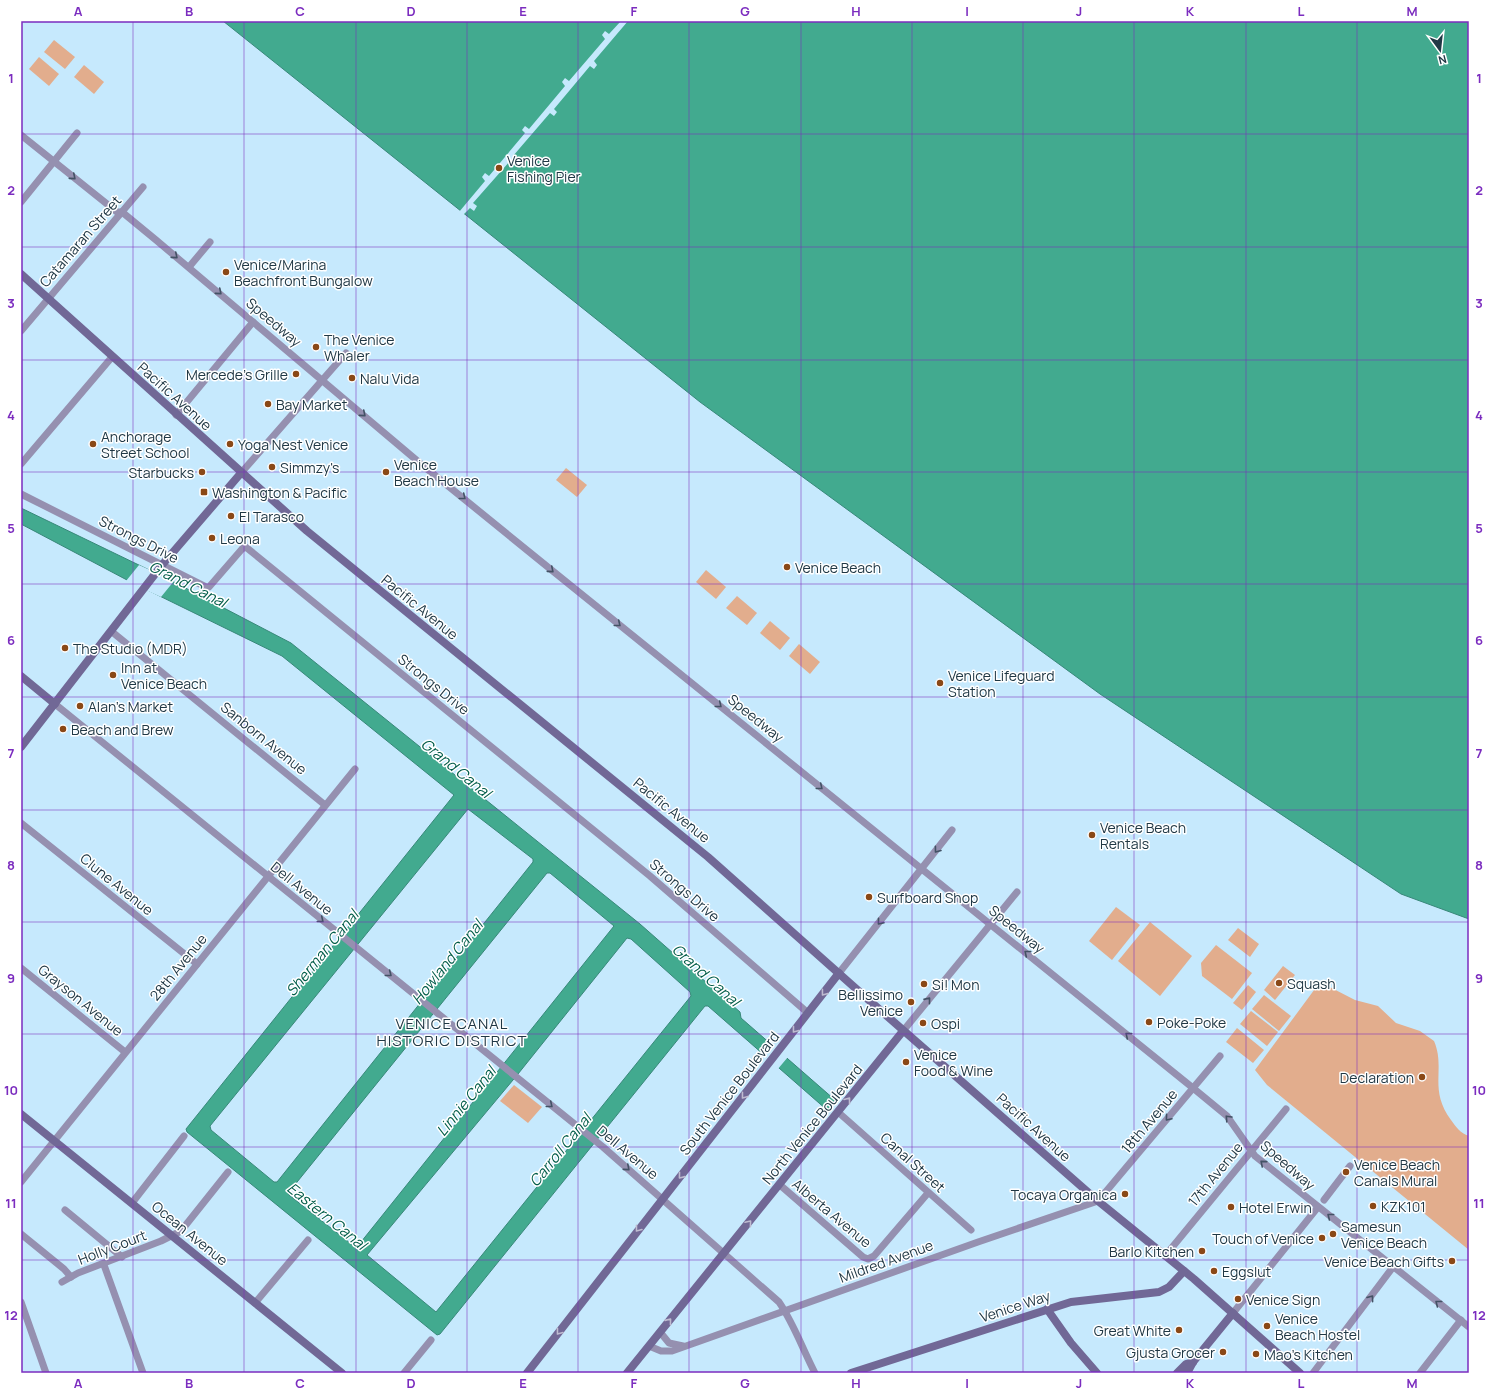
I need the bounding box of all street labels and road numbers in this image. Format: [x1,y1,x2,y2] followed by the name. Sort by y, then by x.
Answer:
[35,191,125,291] street label: Catamaran Street
[242,293,306,351] street label: Speedway
[134,358,216,434] street label: Pacific Avenue
[96,511,182,567] street label: Strongs Drive
[378,570,462,644] street label: Pacific Avenue
[394,649,474,719] street label: Strongs Drive
[724,690,788,747] street label: Speedway
[217,697,311,779] street label: Sanborn Avenue
[630,773,714,847] street label: Pacific Avenue
[77,849,157,919] street label: Clune Avenue
[646,854,724,926] street label: Strongs Drive
[267,857,337,919] street label: Dell Avenue
[985,901,1049,958] street label: Speedway
[145,930,211,1004] street label: 28th Avenue
[35,960,127,1040] street label: Grayson Avenue
[675,1027,783,1159] street label: South Venice Boulevard
[758,1060,866,1188] street label: North Venice Boulevard
[1117,1085,1181,1157] street label: 18th Avenue
[993,1089,1075,1165] street label: Pacific Avenue
[593,1121,663,1183] street label: Dell Avenue
[877,1128,950,1196] street label: Canal Street
[1257,1136,1320,1194] street label: Speedway
[1183,1138,1247,1210] street label: 17th Avenue
[788,1174,876,1252] street label: Alberta Avenue
[148,1196,232,1270] street label: Ocean Avenue
[75,1225,149,1269] street label: Holly Court
[836,1235,936,1287] street label: Mildred Avenue
[977,1286,1053,1326] street label: Venice Way

